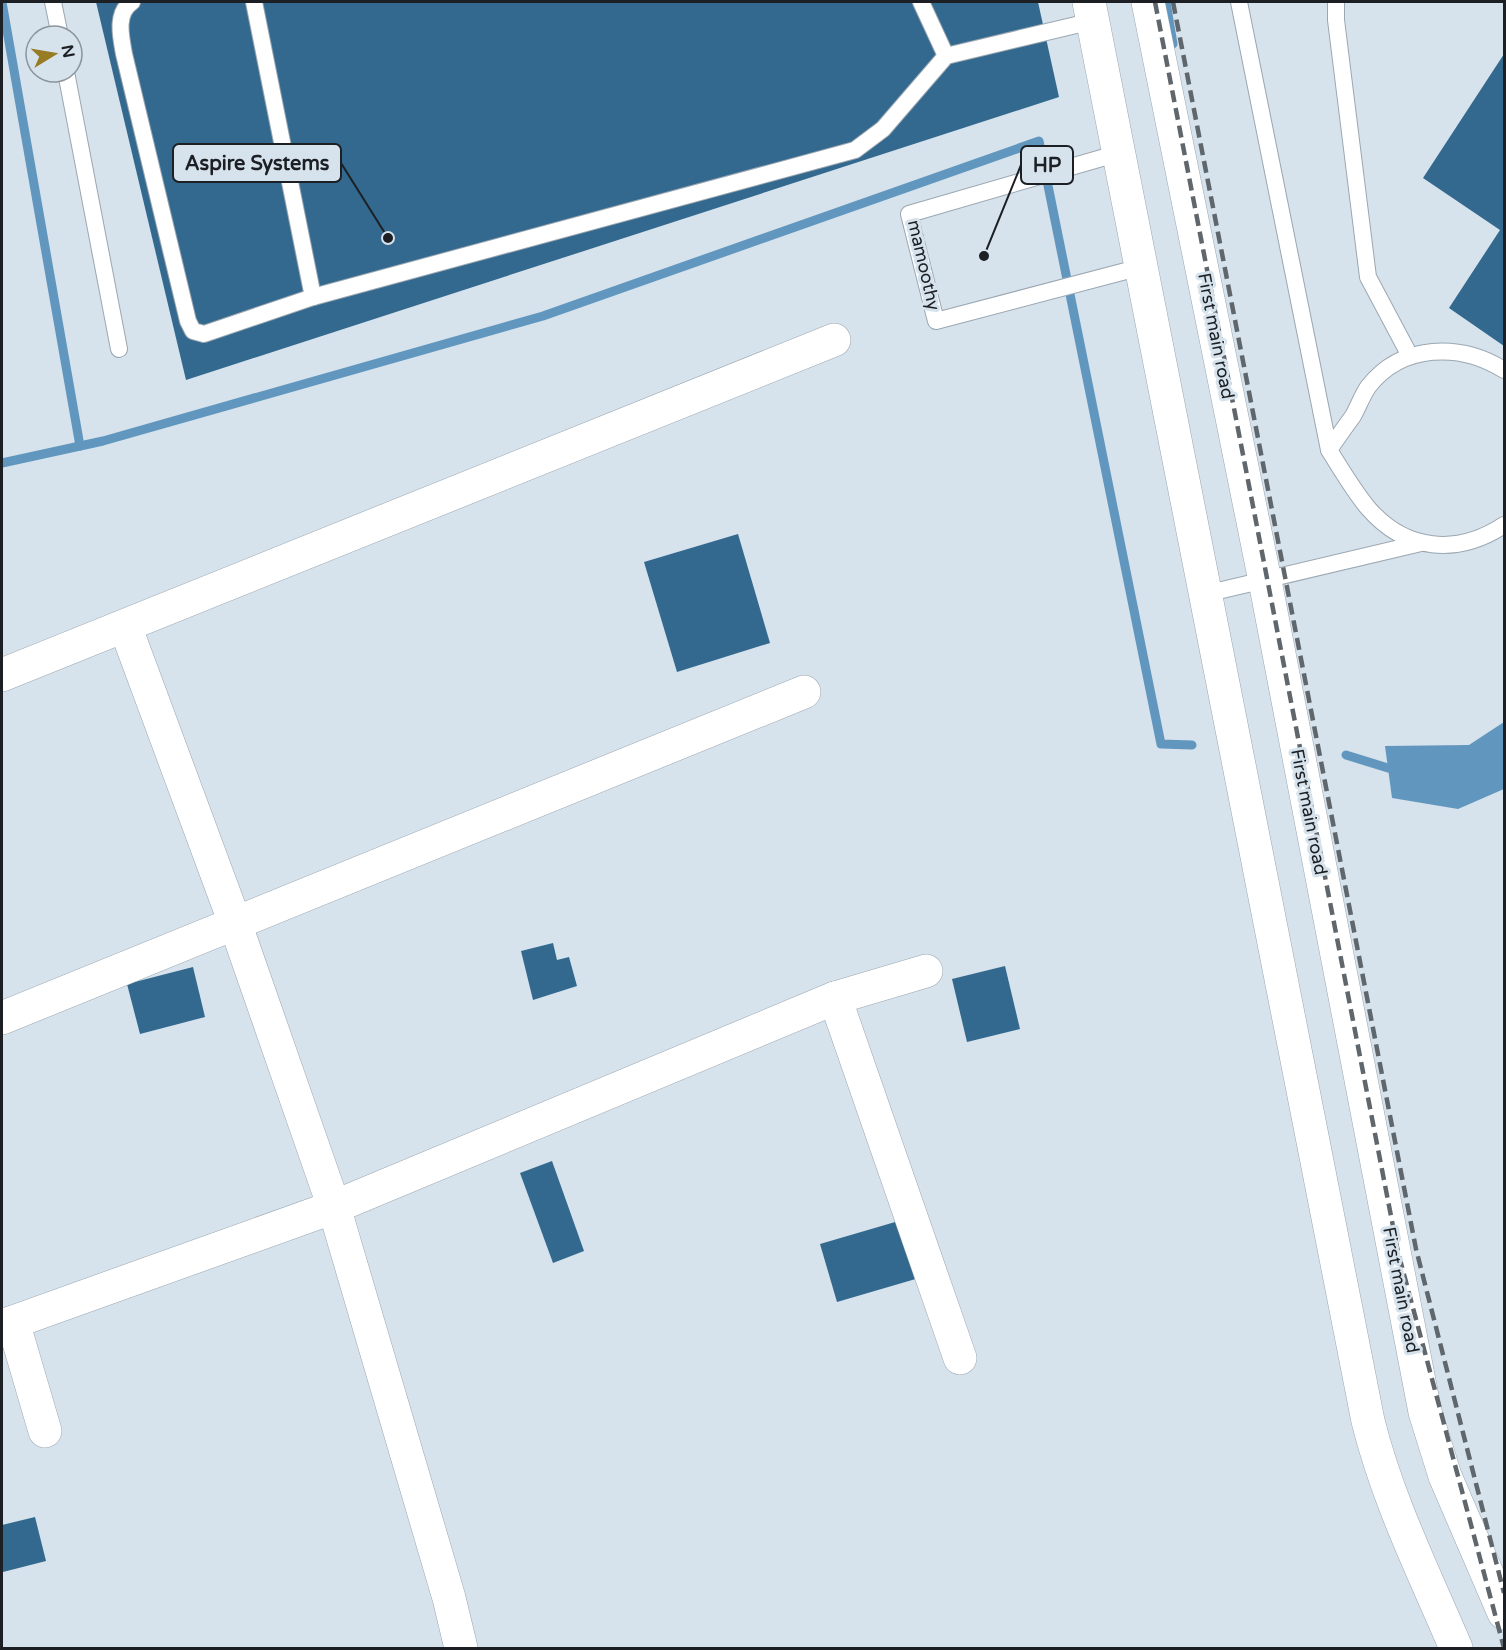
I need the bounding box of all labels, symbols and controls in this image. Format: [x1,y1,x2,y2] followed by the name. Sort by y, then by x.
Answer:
[24,24,84,84] north arrow
[57,43,79,60] text: N
[173,144,341,182] callout: Aspire Systems
[1021,146,1073,184] callout: HP
[185,152,330,176] text: Aspire Systems
[1033,154,1062,178] text: HP
[903,218,945,313] street label: mamoothy
[1193,271,1239,401] street label: First main road
[1286,747,1332,877] street label: First main road
[1378,1225,1424,1355] street label: First main road

